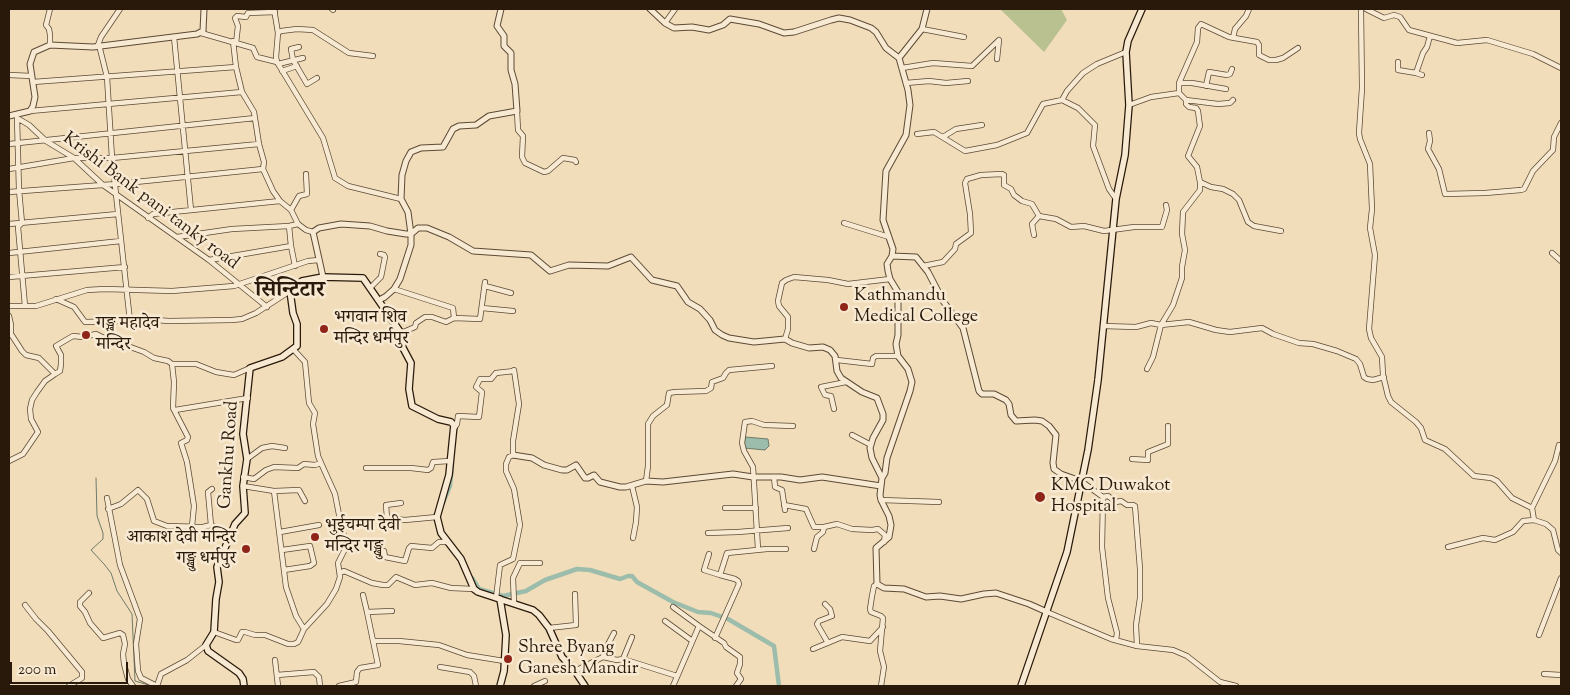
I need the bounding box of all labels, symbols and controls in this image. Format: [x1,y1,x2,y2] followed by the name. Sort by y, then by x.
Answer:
[58,129,242,275] street label: Krishi Bank pani tanky road
[255,279,325,305] district label: सिन्टिटार
[854,286,978,328] place label: Kathmandu Medical College
[838,301,850,313] marker: Kathmandu Medical College
[334,308,409,350] place label: भगवान शिव मन्दिर धर्मपुर
[96,314,160,356] place label: गङ्खु महादेव मन्दिर
[318,323,330,335] marker: भगवान शिव मन्दिर धर्मपुर
[80,329,92,341] marker: गङ्खु महादेव मन्दिर
[215,400,245,510] street label: Gankhu Road
[1051,476,1170,518] place label: KMC Duwakot Hospital
[1033,490,1047,504] marker: KMC Duwakot Hospital
[325,516,400,558] place label: भुईचम्पा देवी मन्दिर गङ्खु
[126,528,236,570] place label: आकाश देवी मन्दिर गङ्खु धर्मपुर
[309,531,321,543] marker: भुईचम्पा देवी मन्दिर गङ्खु
[240,543,252,555] marker: आकाश देवी मन्दिर गङ्खु धर्मपुर
[518,638,639,681] place label: Shree Byang Ganesh Mandir
[12,652,130,684] scale bar
[502,653,514,665] marker: Shree Byang Ganesh Mandir
[18,660,57,681] text: 200 m

